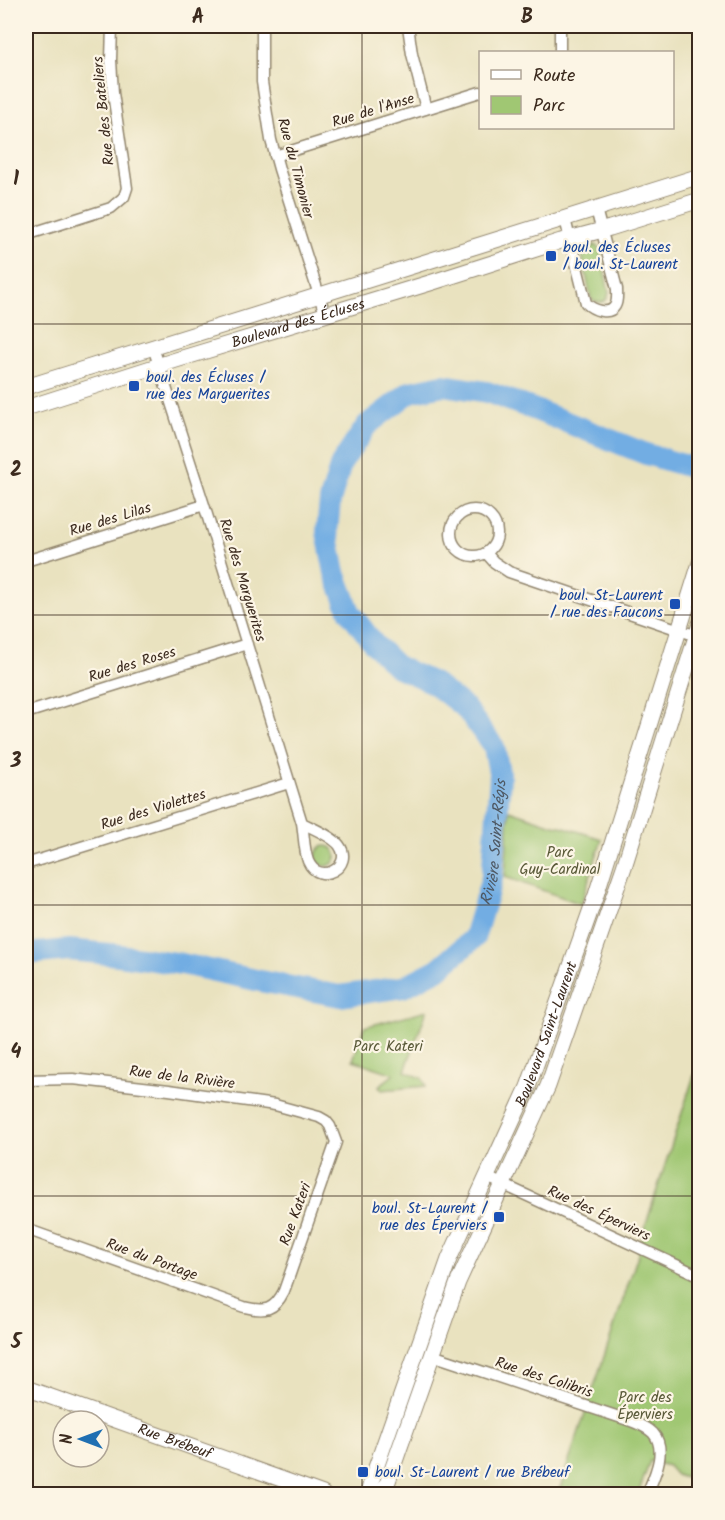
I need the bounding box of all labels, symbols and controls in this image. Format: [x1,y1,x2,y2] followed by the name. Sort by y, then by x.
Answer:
[192,2,204,34] text: A
[521,2,533,34] text: B
[479,51,674,129] legend
[86,54,122,167] street label: Rue des Bateliers
[533,62,575,91] text: Route
[329,87,418,135] street label: Rue de l'Anse
[533,92,565,121] text: Parc
[270,115,320,222] street label: Rue du Timonier
[13,164,19,196] text: 1
[563,236,678,277] place label: boul. des Écluses / boul. St-Laurent
[544,249,558,263] marker: boul. des Écluses / boul. St-Laurent
[229,292,369,356] street label: Boulevard des Écluses
[146,366,271,407] place label: boul. des Écluses / rue des Marguerites
[127,379,141,393] marker: boul. des Écluses / rue des Marguerites
[10,455,22,487] text: 2
[66,496,155,544] street label: Rue des Lilas
[212,516,272,645] street label: Rue des Marguerites
[550,584,664,625] place label: boul. St-Laurent / rue des Faucons
[668,597,682,611] marker: boul. St-Laurent / rue des Faucons
[86,640,180,690] street label: Rue des Roses
[10,746,22,778] text: 3
[474,777,514,908] water label: Rivière Saint-Régis
[98,782,209,837] street label: Rue des Violettes
[519,841,601,882] park label: Parc Guy-Cardinal
[509,958,585,1111] street label: Boulevard Saint-Laurent
[353,1035,424,1059] park label: Parc Kateri
[11,1037,22,1069] text: 4
[128,1060,236,1096] street label: Rue de la Rivière
[273,1178,319,1249] street label: Rue Kateri
[543,1180,655,1249] street label: Rue des Éperviers
[372,1197,489,1238] place label: boul. St-Laurent / rue des Éperviers
[492,1210,506,1224] marker: boul. St-Laurent / rue des Éperviers
[102,1232,201,1288] street label: Rue du Portage
[10,1327,23,1359] text: 5
[492,1351,596,1405] street label: Rue des Colibris
[617,1386,673,1427] park label: Parc des Éperviers
[51,1409,111,1469] north arrow
[134,1418,216,1467] street label: Rue Brébeuf
[55,1434,80,1444] text: N
[375,1461,571,1485] place label: boul. St-Laurent / rue Brébeuf
[356,1465,370,1479] marker: boul. St-Laurent / rue Brébeuf

